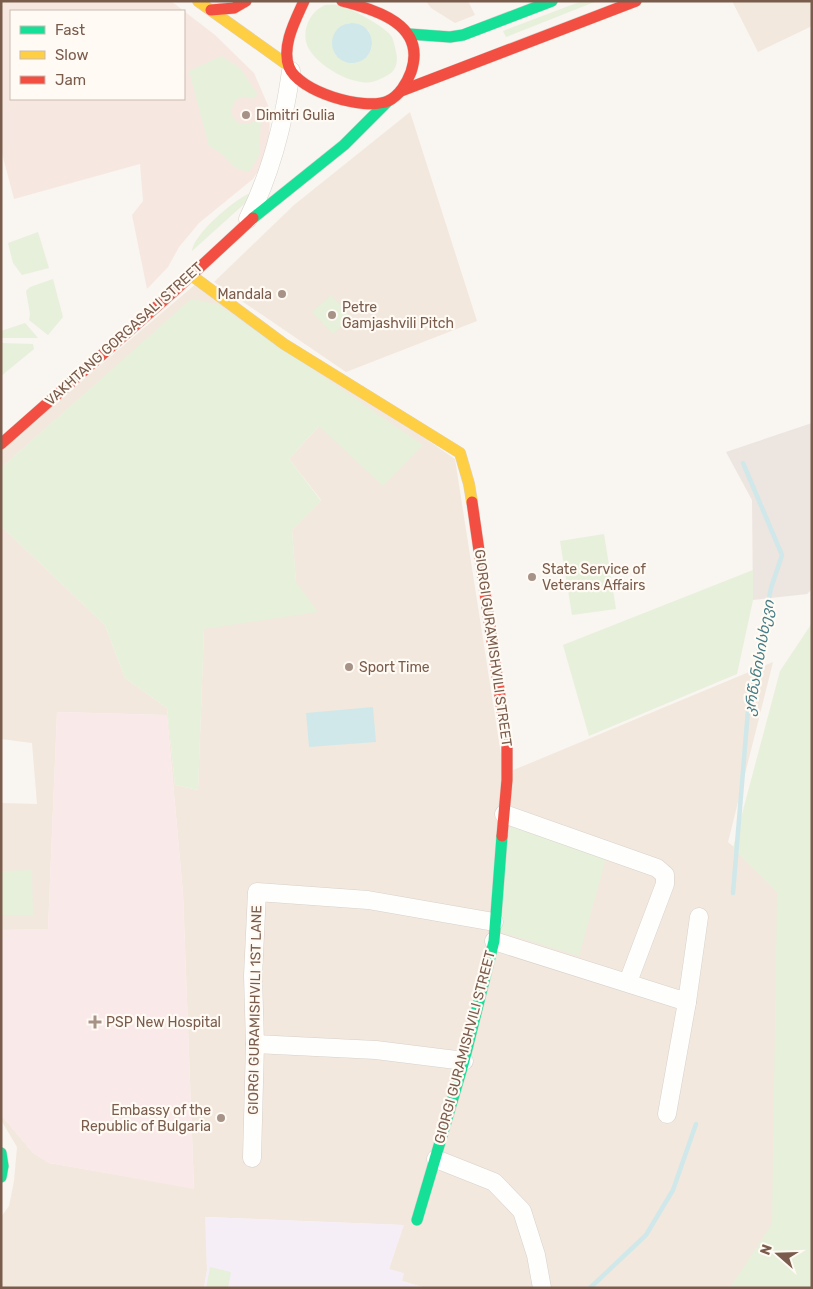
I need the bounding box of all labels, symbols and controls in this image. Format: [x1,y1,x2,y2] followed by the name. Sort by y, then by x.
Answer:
[10,10,185,100] legend
[55,21,85,39] text: Fast
[55,46,88,64] text: Slow
[55,71,86,89] text: Jam
[256,107,335,124] place label: Dimitri Gulia
[240,109,252,121] marker: Dimitri Gulia
[42,259,206,409] street label: VAKHTANG GORGASALI STREET
[217,286,272,303] place label: Mandala
[276,288,288,300] marker: Mandala
[342,299,454,332] place label: Petre Gamjashvili Pitch
[326,309,338,321] marker: Petre Gamjashvili Pitch
[471,548,515,748] street label: GIORGI GURAMISHVILI STREET
[542,561,647,594] place label: State Service of Veterans Affairs
[526,571,538,583] marker: State Service of Veterans Affairs
[740,597,778,717] water label: კრწანისისხევი
[359,659,430,676] place label: Sport Time
[343,661,355,673] marker: Sport Time
[245,905,265,1115] street label: GIORGI GURAMISHVILI 1ST LANE
[431,948,499,1146] street label: GIORGI GURAMISHVILI STREET
[106,1014,221,1031] place label: PSP New Hospital
[88,1015,102,1029] marker: PSP New Hospital
[81,1102,211,1135] place label: Embassy of the Republic of Bulgaria
[215,1112,227,1124] marker: Embassy of the Republic of Bulgaria
[753,1229,803,1279] north arrow
[757,1242,776,1257] text: N

